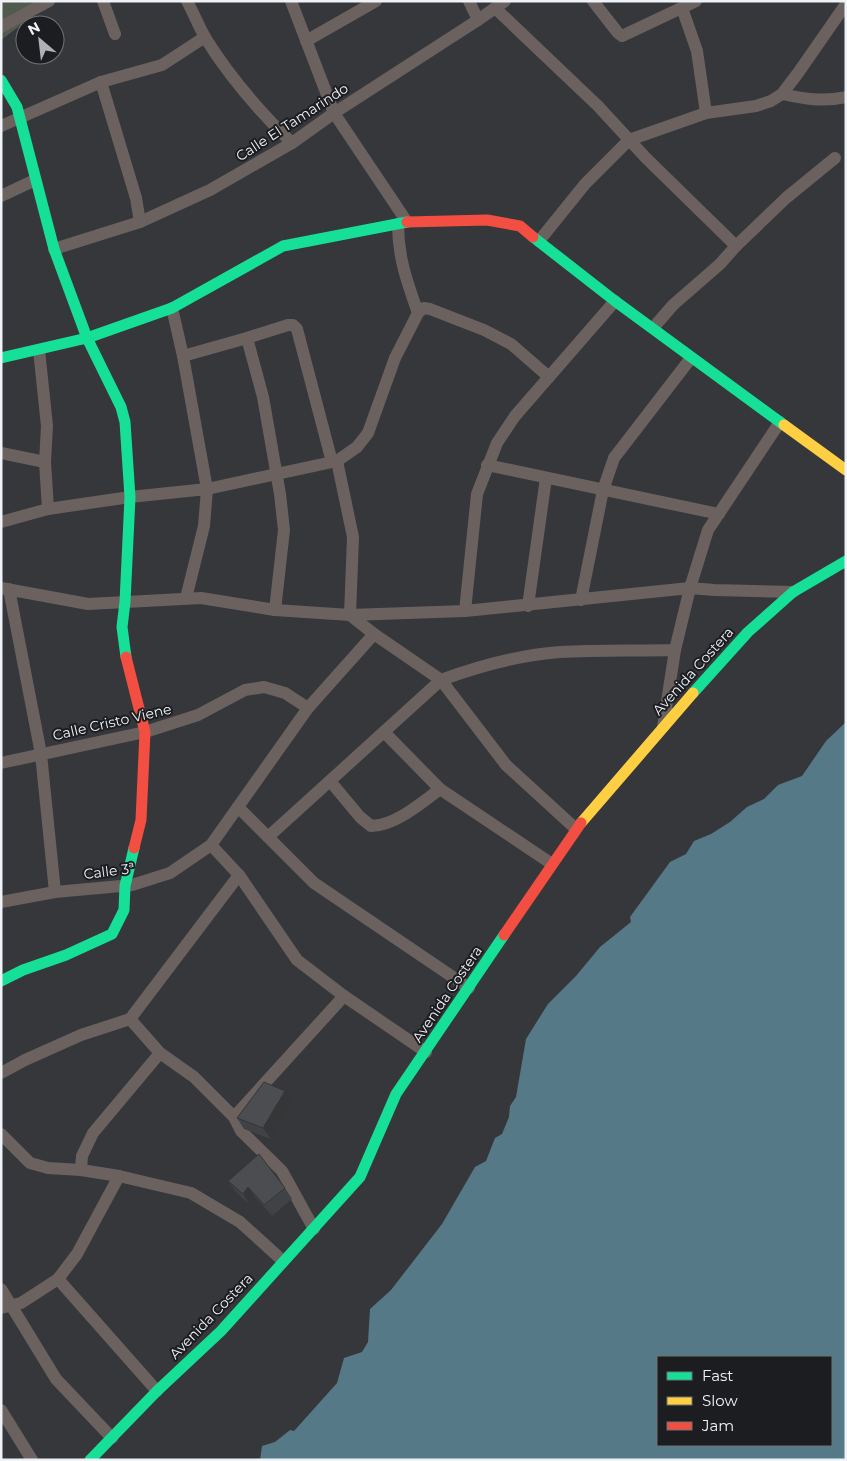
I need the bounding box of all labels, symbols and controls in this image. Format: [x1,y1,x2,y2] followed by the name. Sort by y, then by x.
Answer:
[15,15,65,65] north arrow
[25,18,43,39] text: N
[232,79,352,165] street label: Calle El Tamarindo
[649,623,737,719] street label: Avenida Costera
[51,700,173,744] street label: Calle Cristo Viene
[82,859,136,883] street label: Calle 3ª
[408,942,486,1046] street label: Avenida Costera
[165,1269,257,1363] street label: Avenida Costera
[657,1356,832,1446] legend
[702,1366,733,1385] text: Fast
[702,1391,738,1410] text: Slow
[701,1416,734,1435] text: Jam

